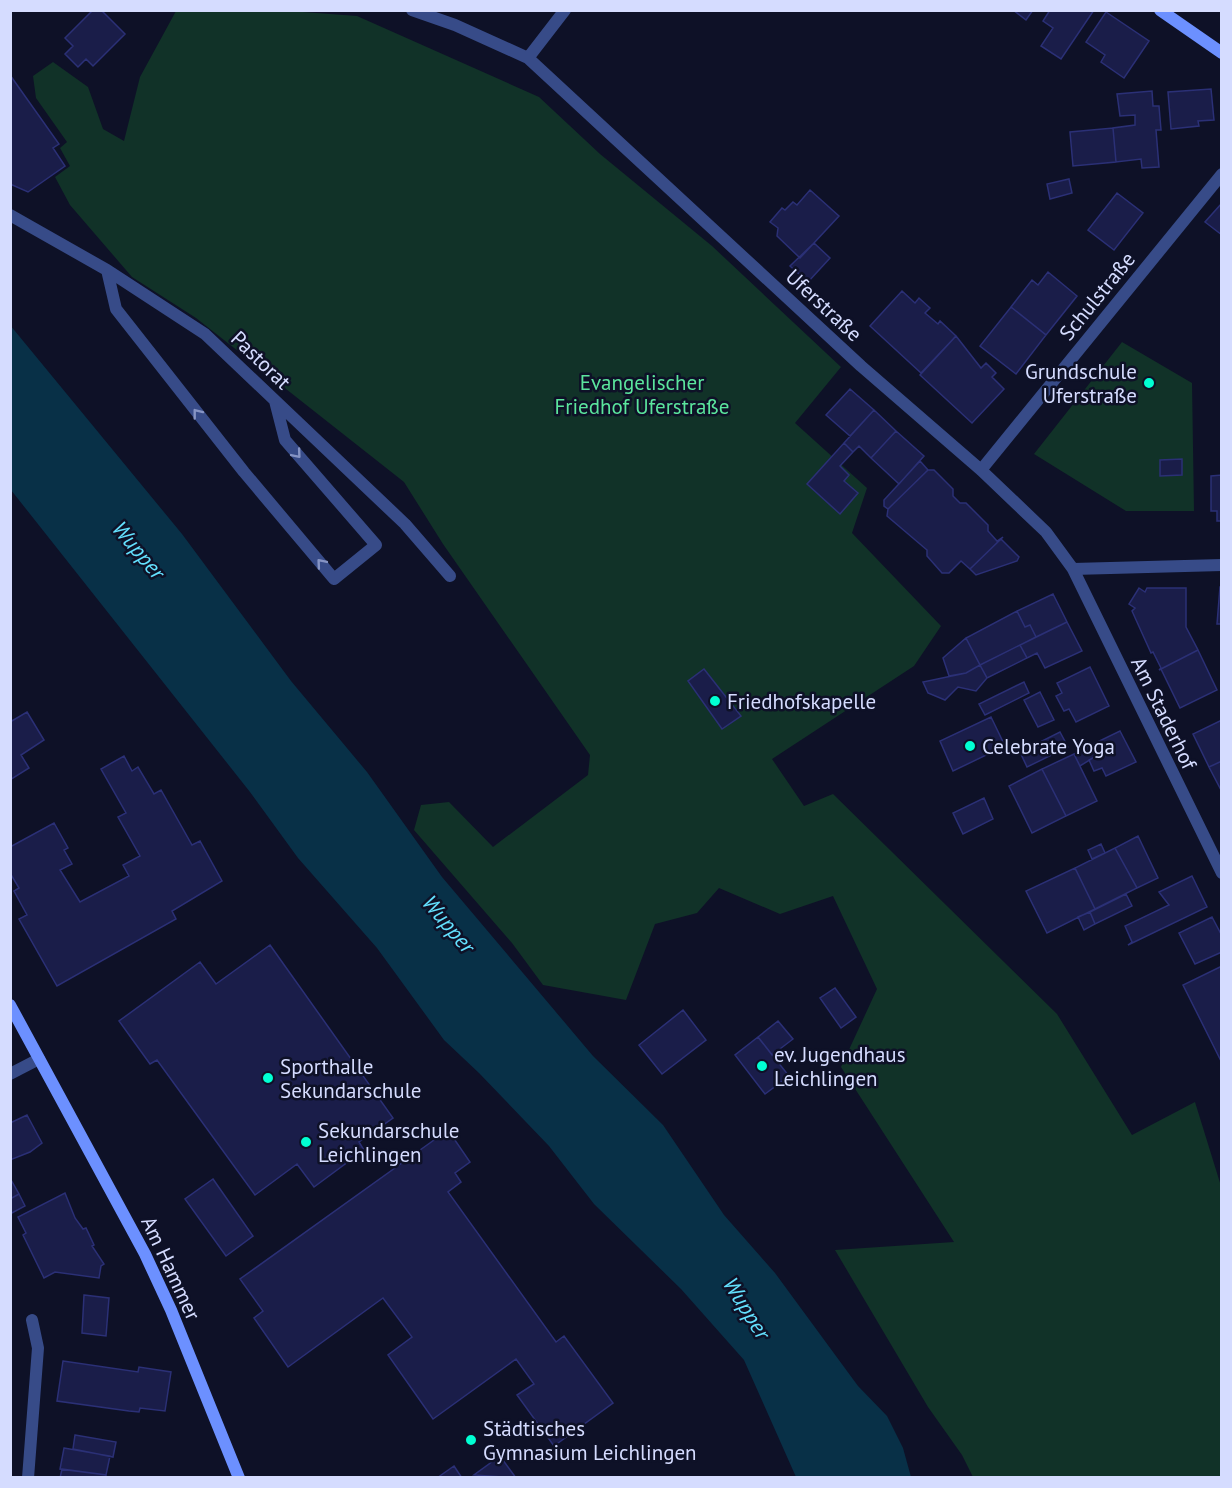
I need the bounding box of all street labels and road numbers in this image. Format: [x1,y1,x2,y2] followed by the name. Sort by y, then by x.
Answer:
[1053,246,1141,346] street label: Schulstraße
[780,263,868,347] street label: Uferstraße
[225,325,297,395] street label: Pastorat
[1125,652,1203,775] street label: Am Staderhof
[135,1212,207,1324] street label: Am Hammer

